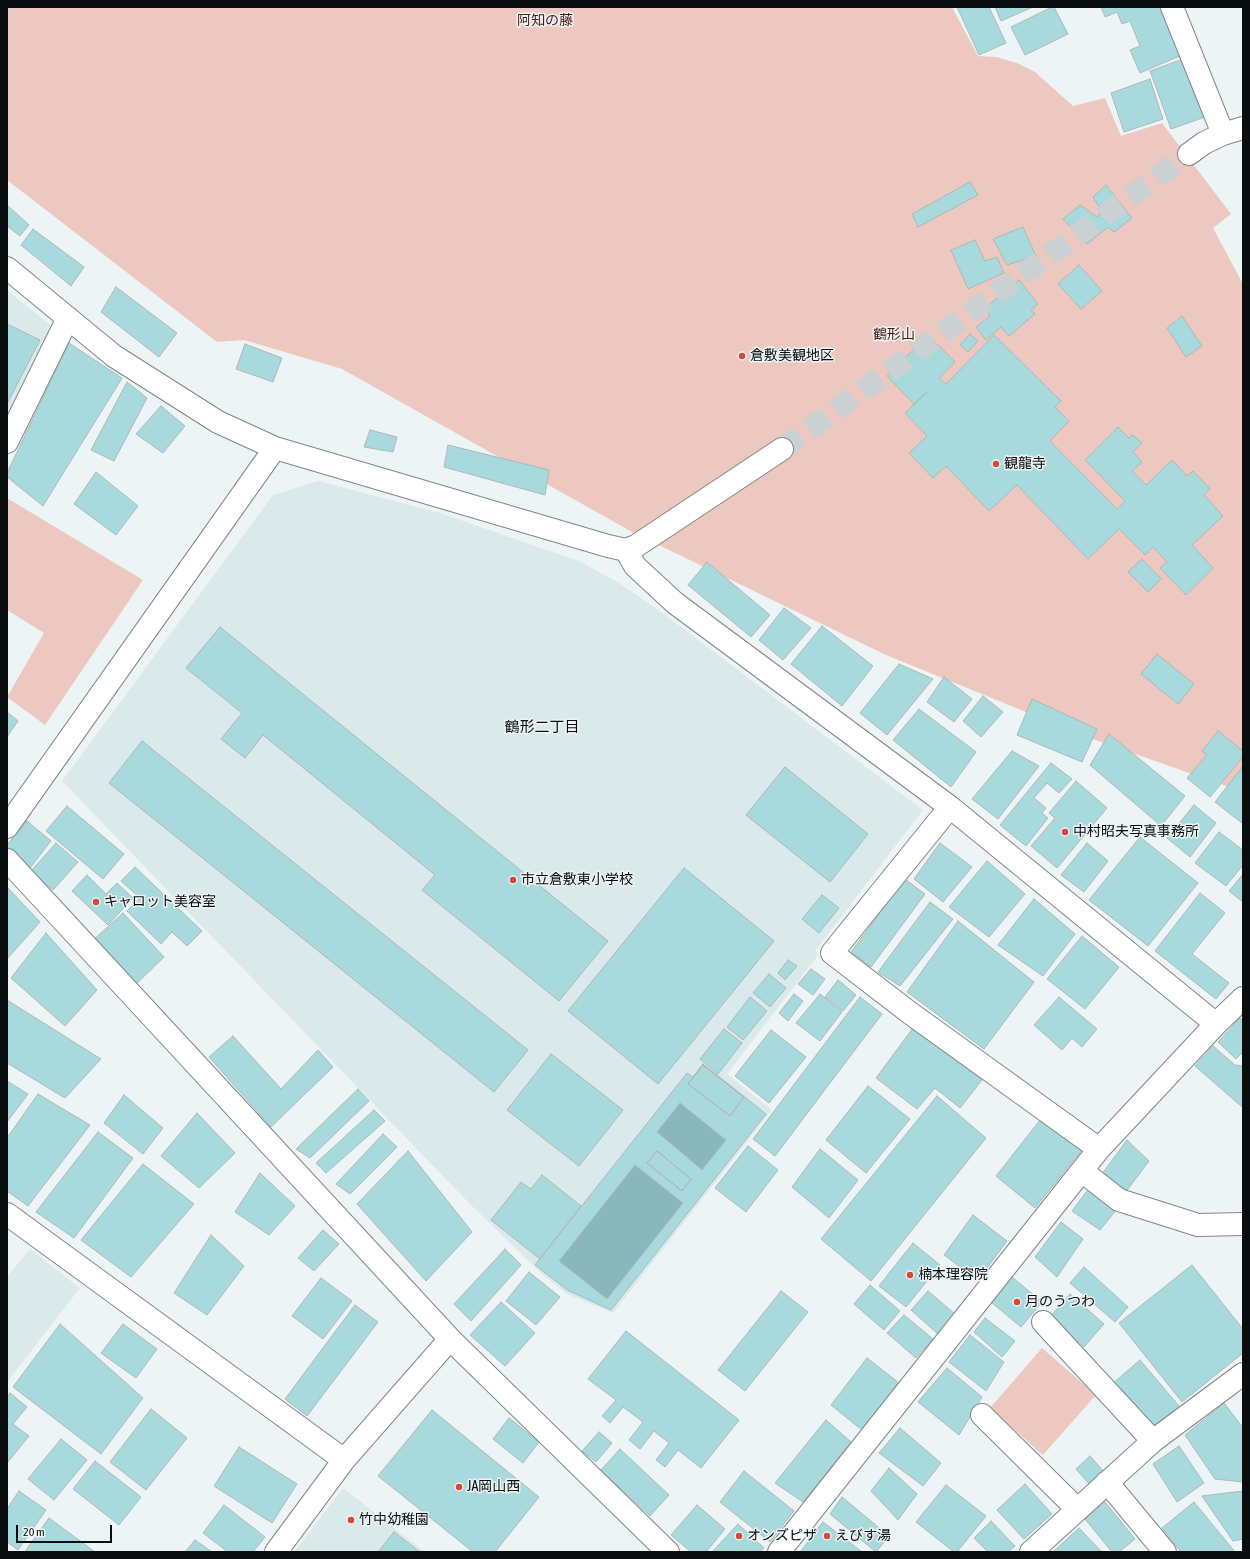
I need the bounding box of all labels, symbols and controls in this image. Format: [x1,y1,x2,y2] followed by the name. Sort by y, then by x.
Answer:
[517,13,573,29] park label: 阿知の藤
[873,327,915,343] park label: 鶴形山
[750,348,834,364] place label: 倉敷美観地区
[737,351,747,361] marker: 倉敷美観地区
[1004,456,1046,472] place label: 観龍寺
[991,459,1001,469] marker: 観龍寺
[505,718,579,736] district label: 鶴形二丁目
[1073,824,1199,840] place label: 中村昭夫写真事務所
[1060,827,1070,837] marker: 中村昭夫写真事務所
[521,872,633,888] place label: 市立倉敷東小学校
[508,875,518,885] marker: 市立倉敷東小学校
[104,894,216,910] place label: キャロット美容室
[91,897,101,907] marker: キャロット美容室
[918,1267,988,1283] place label: 楠本理容院
[905,1270,915,1280] marker: 楠本理容院
[1025,1294,1095,1310] place label: 月のうつわ
[1012,1297,1022,1307] marker: 月のうつわ
[467,1479,520,1495] place label: JA岡山西
[454,1482,464,1492] marker: JA岡山西
[359,1512,429,1528] place label: 竹中幼稚園
[346,1515,356,1525] marker: 竹中幼稚園
[18,1517,114,1543] scale bar
[23,1525,45,1539] text: 20 m
[747,1528,817,1544] place label: オンズピザ
[835,1528,891,1544] place label: えびす湯
[734,1531,744,1541] marker: オンズピザ
[822,1531,832,1541] marker: えびす湯

